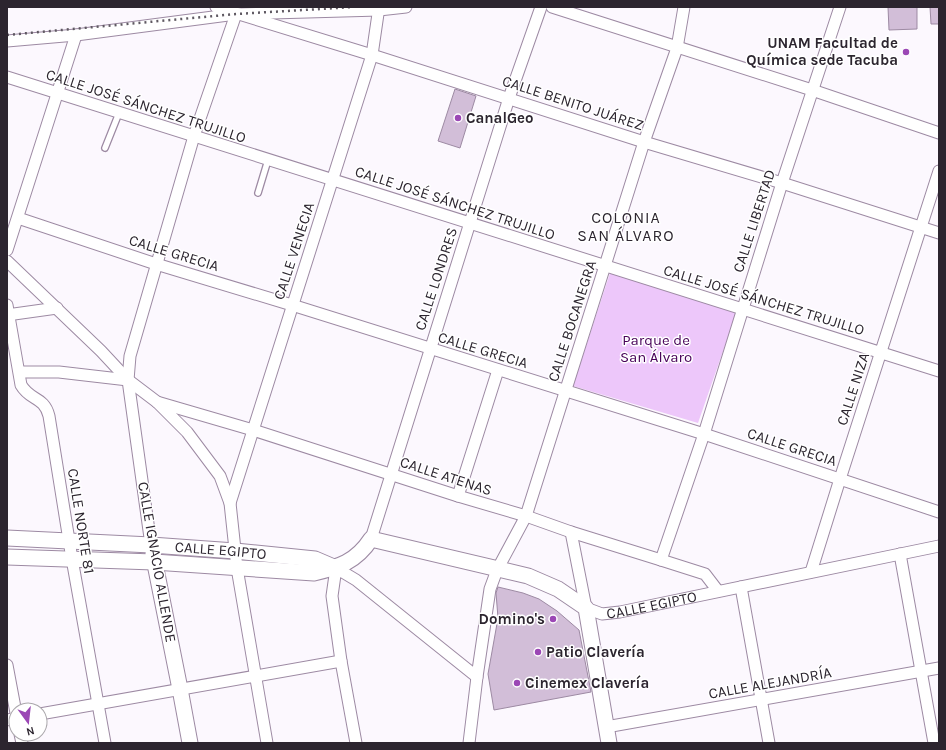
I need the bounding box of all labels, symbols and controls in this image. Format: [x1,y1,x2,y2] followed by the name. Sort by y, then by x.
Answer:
[746,34,898,69] place label: UNAM Facultad de Química sede Tacuba
[901,47,911,57] marker: UNAM Facultad de Química sede Tacuba
[44,65,248,147] street label: CALLE JOSÉ SÁNCHEZ TRUJILLO
[500,72,646,134] street label: CALLE BENITO JUÁREZ
[466,109,534,127] place label: CanalGeo
[453,113,463,123] marker: CanalGeo
[353,162,557,244] street label: CALLE JOSÉ SÁNCHEZ TRUJILLO
[729,167,779,275] street label: CALLE LIBERTAD
[270,200,318,302] street label: CALLE VENECIA
[577,208,675,245] district label: COLONIA SAN ÁLVARO
[411,225,461,333] street label: CALLE LONDRES
[127,231,222,275] street label: CALLE GRECIA
[544,258,600,384] street label: CALLE BOCANEGRA
[661,261,867,339] street label: CALLE JOSÉ SÁNCHEZ TRUJILLO
[436,328,531,372] street label: CALLE GRECIA
[620,331,692,366] park label: Parque de San Álvaro
[833,350,873,428] street label: CALLE NIZA
[745,424,839,470] street label: CALLE GRECIA
[398,453,494,499] street label: CALLE ATENAS
[64,467,98,575] street label: CALLE NORTE 81
[134,480,180,644] street label: CALLE IGNACIO ALLENDE
[174,538,267,563] street label: CALLE EGIPTO
[606,587,698,622] street label: CALLE EGIPTO
[479,610,545,628] place label: Domino's
[548,614,558,624] marker: Domino's
[546,643,645,661] place label: Patio Clavería
[533,647,543,657] marker: Patio Clavería
[707,663,833,703] street label: CALLE ALEJANDRÍA
[525,674,649,692] place label: Cinemex Clavería
[512,678,522,688] marker: Cinemex Clavería
[8,702,48,742] north arrow
[25,724,36,738] text: N

